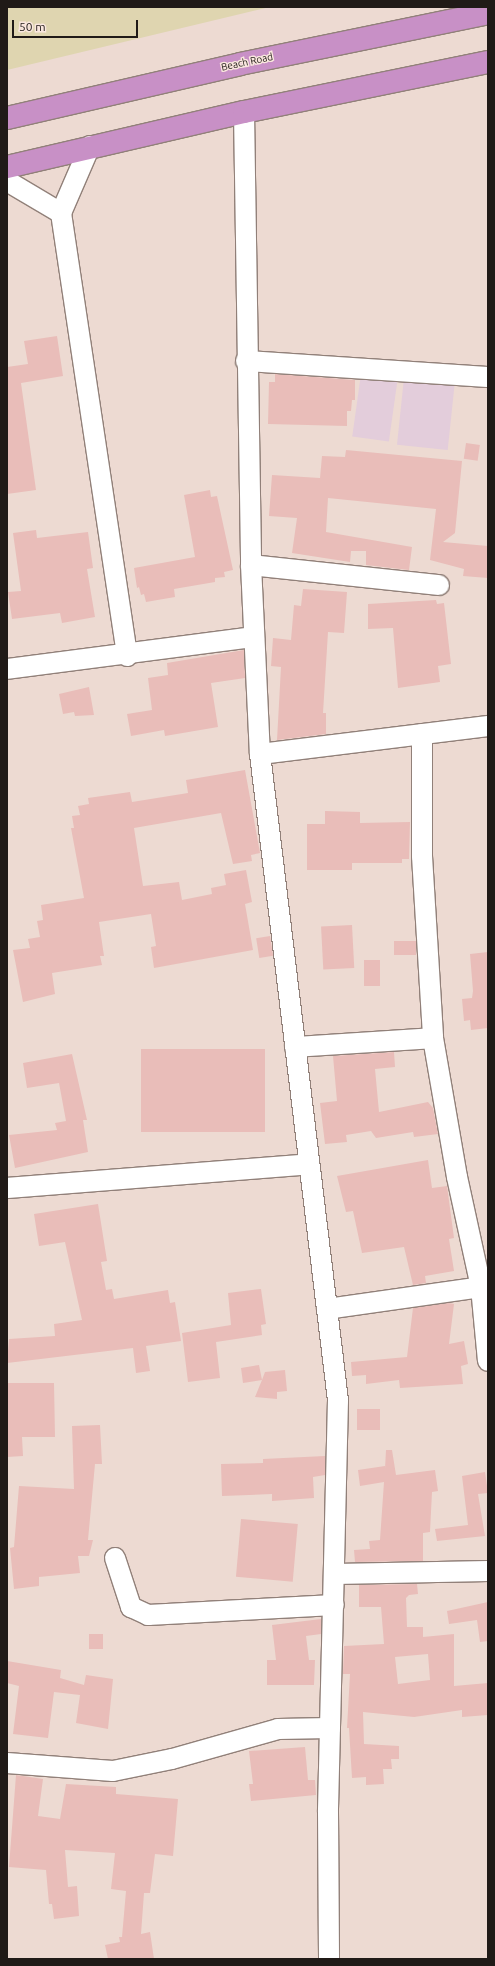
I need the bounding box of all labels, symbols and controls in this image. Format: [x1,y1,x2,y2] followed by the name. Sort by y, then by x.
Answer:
[14,12,140,38] scale bar
[19,20,46,33] text: 50 m
[220,51,274,73] street label: Beach Road

